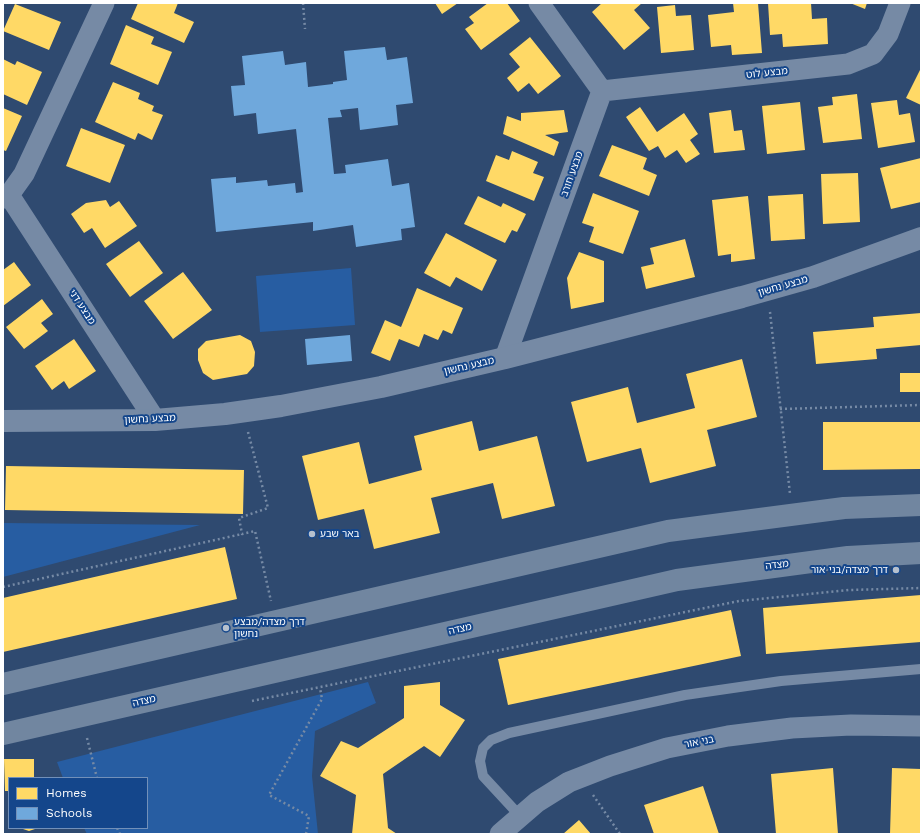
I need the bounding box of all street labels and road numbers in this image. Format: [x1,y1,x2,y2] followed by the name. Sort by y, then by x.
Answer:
[746,65,788,81] street label: מבצע לוט
[558,150,586,198] street label: מבצע חורב
[757,273,809,299] street label: מבצע נחשון
[66,287,98,327] street label: מבצע דני
[443,354,495,378] street label: מבצע נחשון
[124,412,176,426] street label: מבצע נחשון
[765,558,789,572] street label: מצדה
[447,621,473,637] street label: מצדה
[131,693,157,709] street label: מצדה
[683,733,715,751] street label: בני אור

